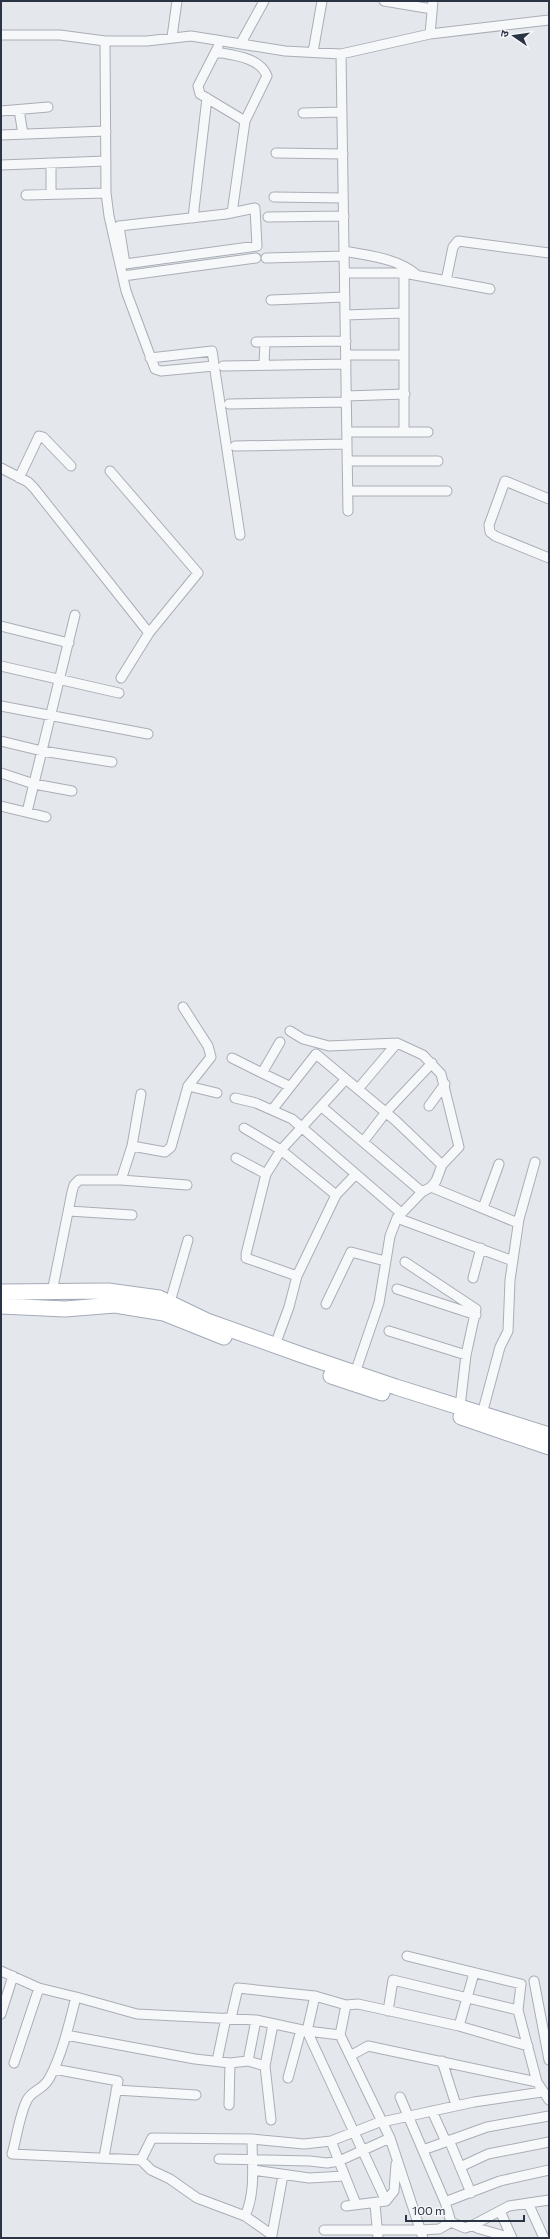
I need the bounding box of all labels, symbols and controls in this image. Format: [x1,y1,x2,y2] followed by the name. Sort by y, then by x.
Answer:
[494,16,534,56] north arrow
[497,28,511,38] text: उ
[406,2197,524,2223] scale bar
[412,2203,446,2217] text: 100 m

